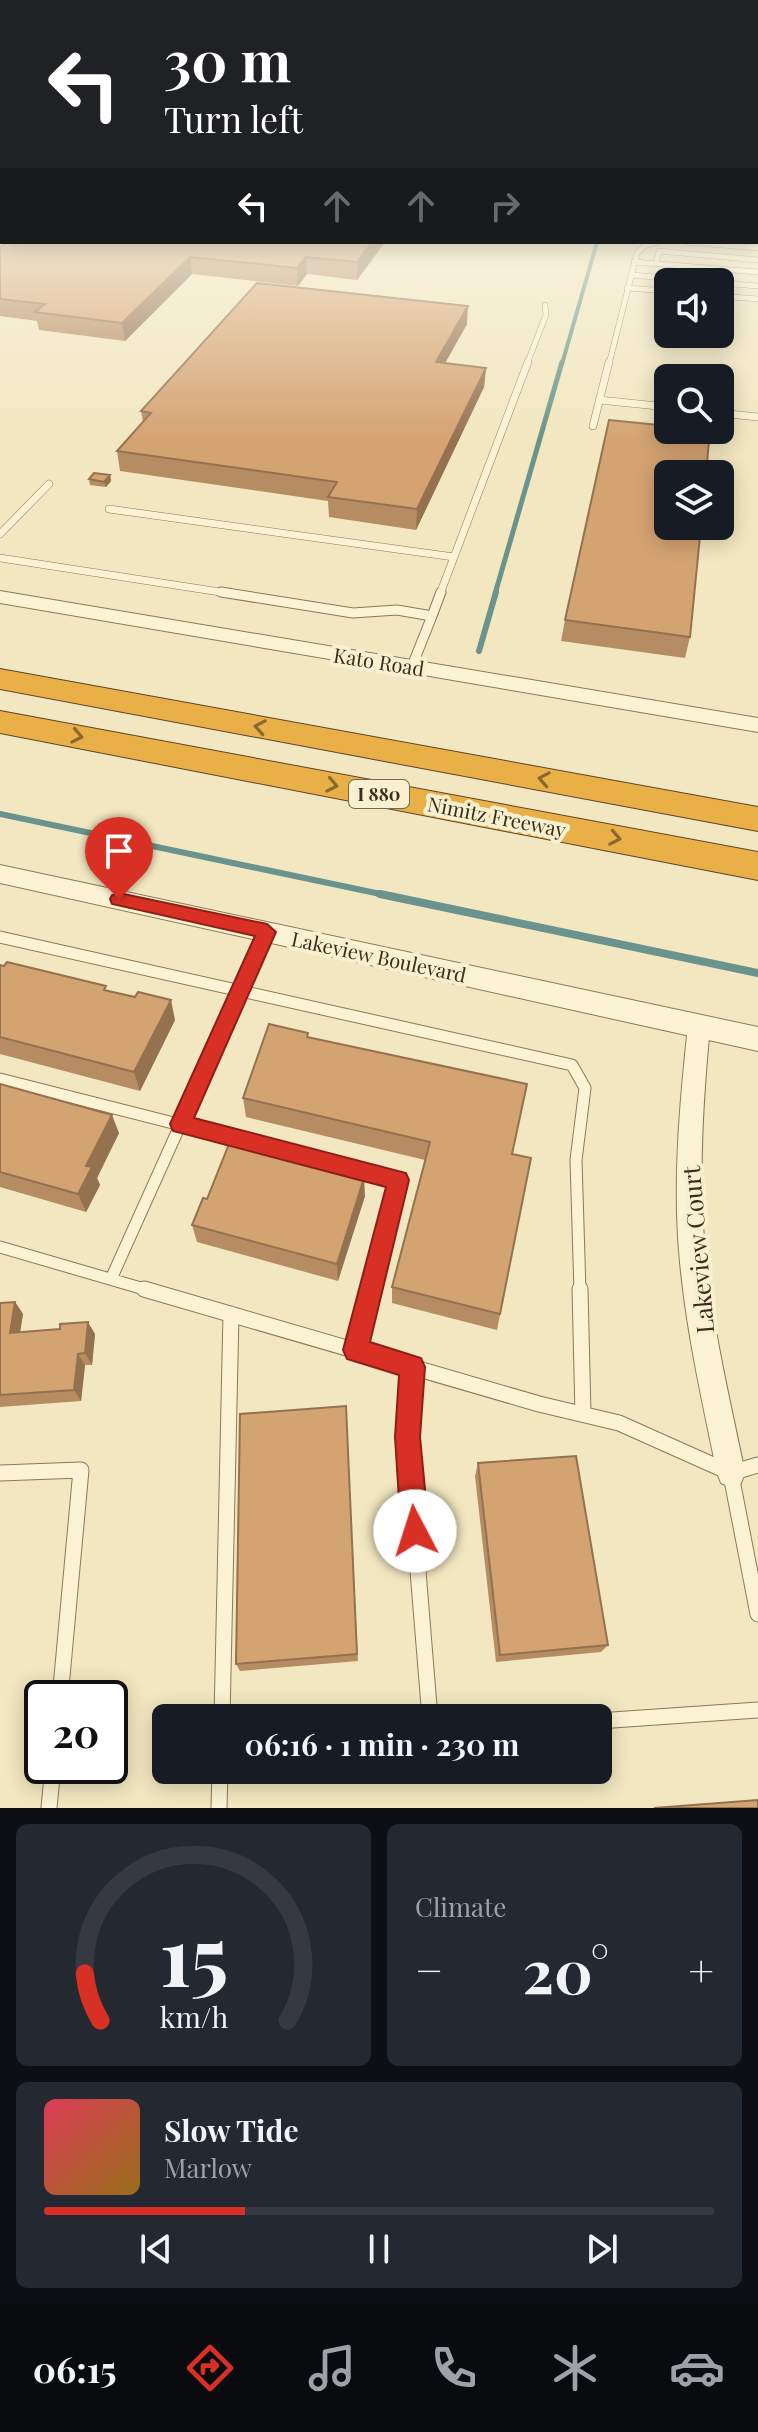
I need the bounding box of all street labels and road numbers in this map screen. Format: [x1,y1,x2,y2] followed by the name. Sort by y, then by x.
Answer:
[332,641,427,682] street label: Kato Road
[349,780,409,808] road number: I 880
[426,789,568,843] street label: Nimitz Freeway
[289,924,469,988] street label: Lakeview Boulevard
[674,1164,720,1335] street label: Lakeview Court

